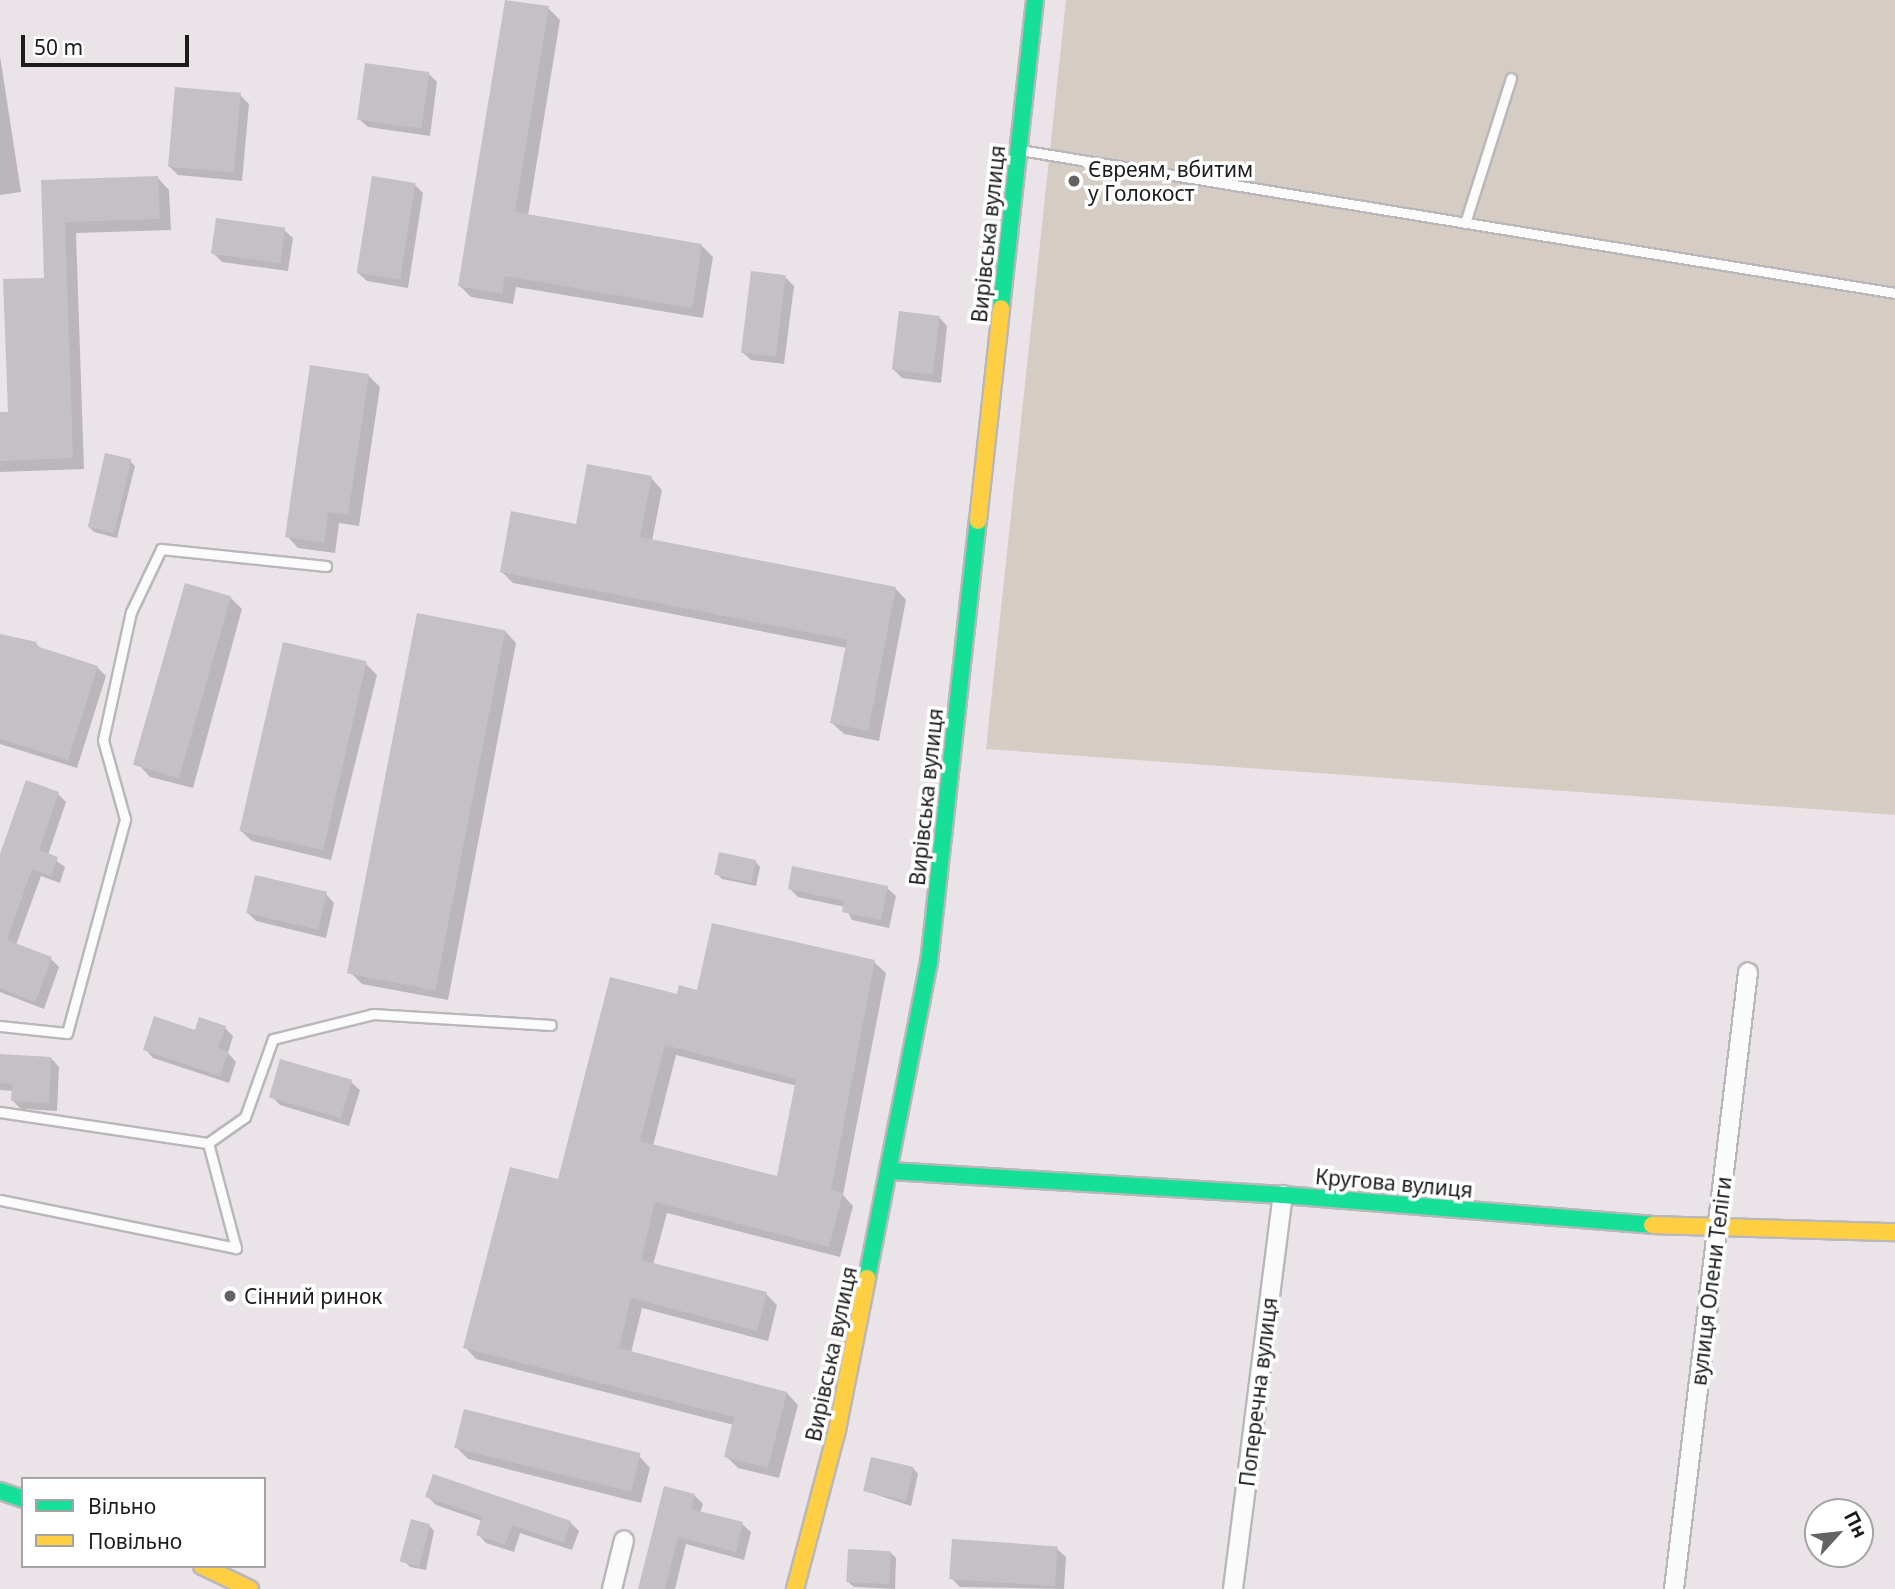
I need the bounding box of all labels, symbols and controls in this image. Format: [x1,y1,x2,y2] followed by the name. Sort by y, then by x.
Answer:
[24,21,192,65] scale bar
[34,33,83,61] text: 50 m
[966,144,1010,324] street label: Вирівська вулиця
[1088,156,1253,206] place label: Євреям, вбитим у Голокост
[1066,173,1082,189] marker: Євреям, вбитим у Голокост
[904,707,948,887] street label: Вирівська вулиця
[1314,1164,1474,1202] street label: Кругова вулиця
[1686,1175,1736,1387] street label: вулиця Олени Теліги
[800,1264,862,1444] street label: Вирівська вулиця
[244,1283,383,1309] place label: Сінний ринок
[222,1288,238,1304] marker: Сінний ринок
[1234,1296,1282,1488] street label: Поперечна вулиця
[21,1477,266,1568] legend
[88,1492,156,1520] text: Вільно
[1804,1498,1874,1568] north arrow
[1838,1506,1874,1542] text: Пн
[88,1527,182,1555] text: Повільно

